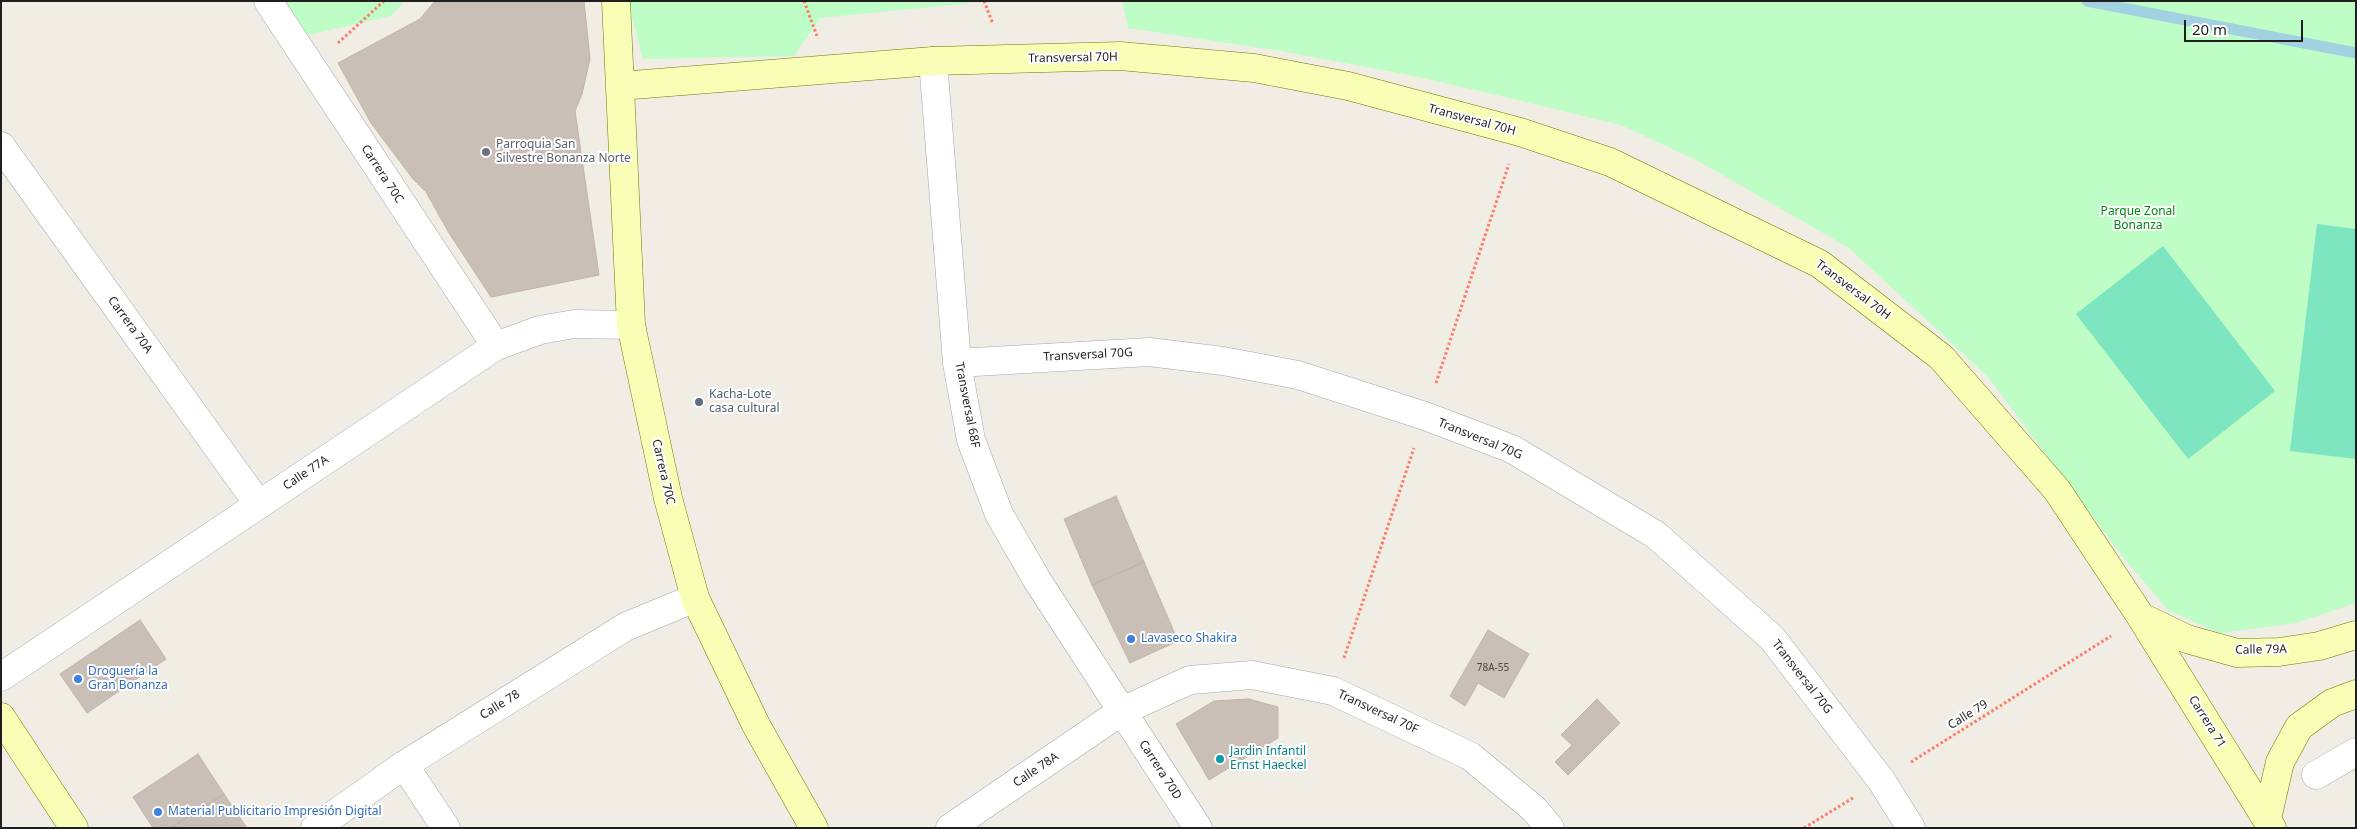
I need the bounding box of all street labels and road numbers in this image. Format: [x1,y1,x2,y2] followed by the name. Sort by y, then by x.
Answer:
[1028,50,1118,66] street label: Transversal 70H
[1427,101,1517,139] street label: Transversal 70H
[358,142,406,206] street label: Carrera 70C
[1813,257,1893,323] street label: Transversal 70H
[105,294,155,356] street label: Carrera 70A
[1043,345,1133,365] street label: Transversal 70G
[952,361,982,449] street label: Transversal 68F
[1436,416,1524,462] street label: Transversal 70G
[648,438,678,506] street label: Carrera 70C
[281,453,331,493] street label: Calle 77A
[1769,637,1835,717] street label: Transversal 70G
[2235,642,2287,658] street label: Calle 79A
[477,687,523,723] street label: Calle 78
[1335,687,1421,737] street label: Transversal 70F
[2185,693,2229,751] street label: Carrera 71
[1945,697,1991,733] street label: Calle 79
[1135,738,1185,802] street label: Carrera 70D
[1011,750,1061,790] street label: Calle 78A

